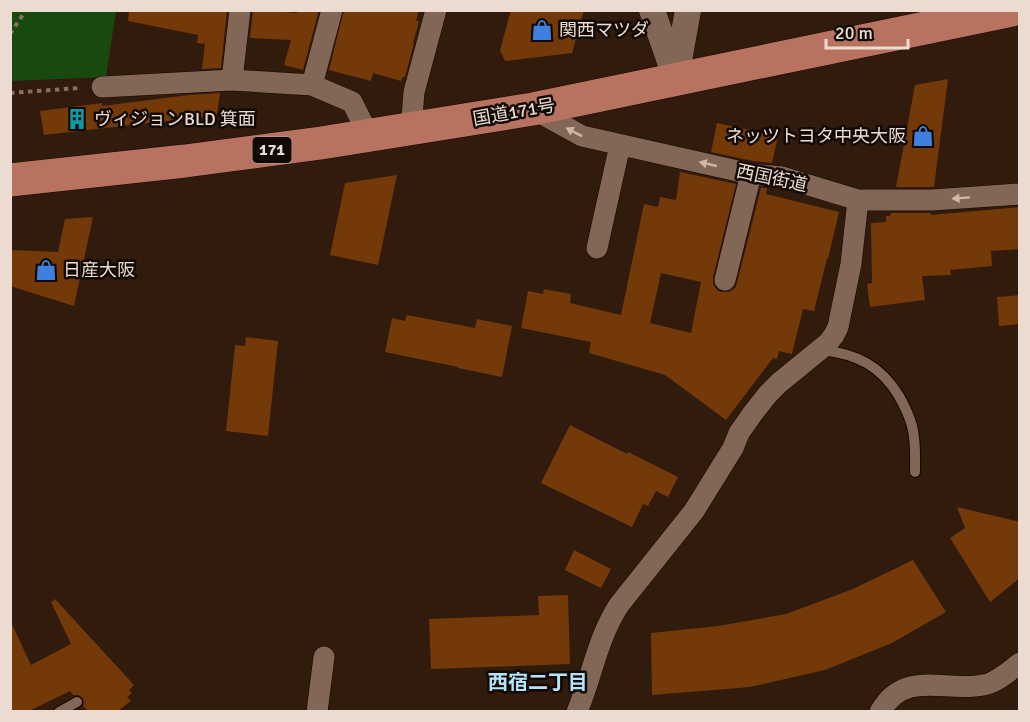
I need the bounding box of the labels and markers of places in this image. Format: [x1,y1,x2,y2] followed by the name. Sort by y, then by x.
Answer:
[530,18,554,42] shop icon: 関西マツダ
[559,19,649,41] place label: 関西マツダ
[65,107,89,131] building icon: ヴィジョンBLD 箕面
[94,108,256,130] place label: ヴィジョンBLD 箕面
[911,124,935,148] shop icon: ネッツトヨタ中央大阪
[726,125,906,147] place label: ネッツトヨタ中央大阪
[34,258,58,282] shop icon: 日産大阪
[63,259,135,281] place label: 日産大阪

